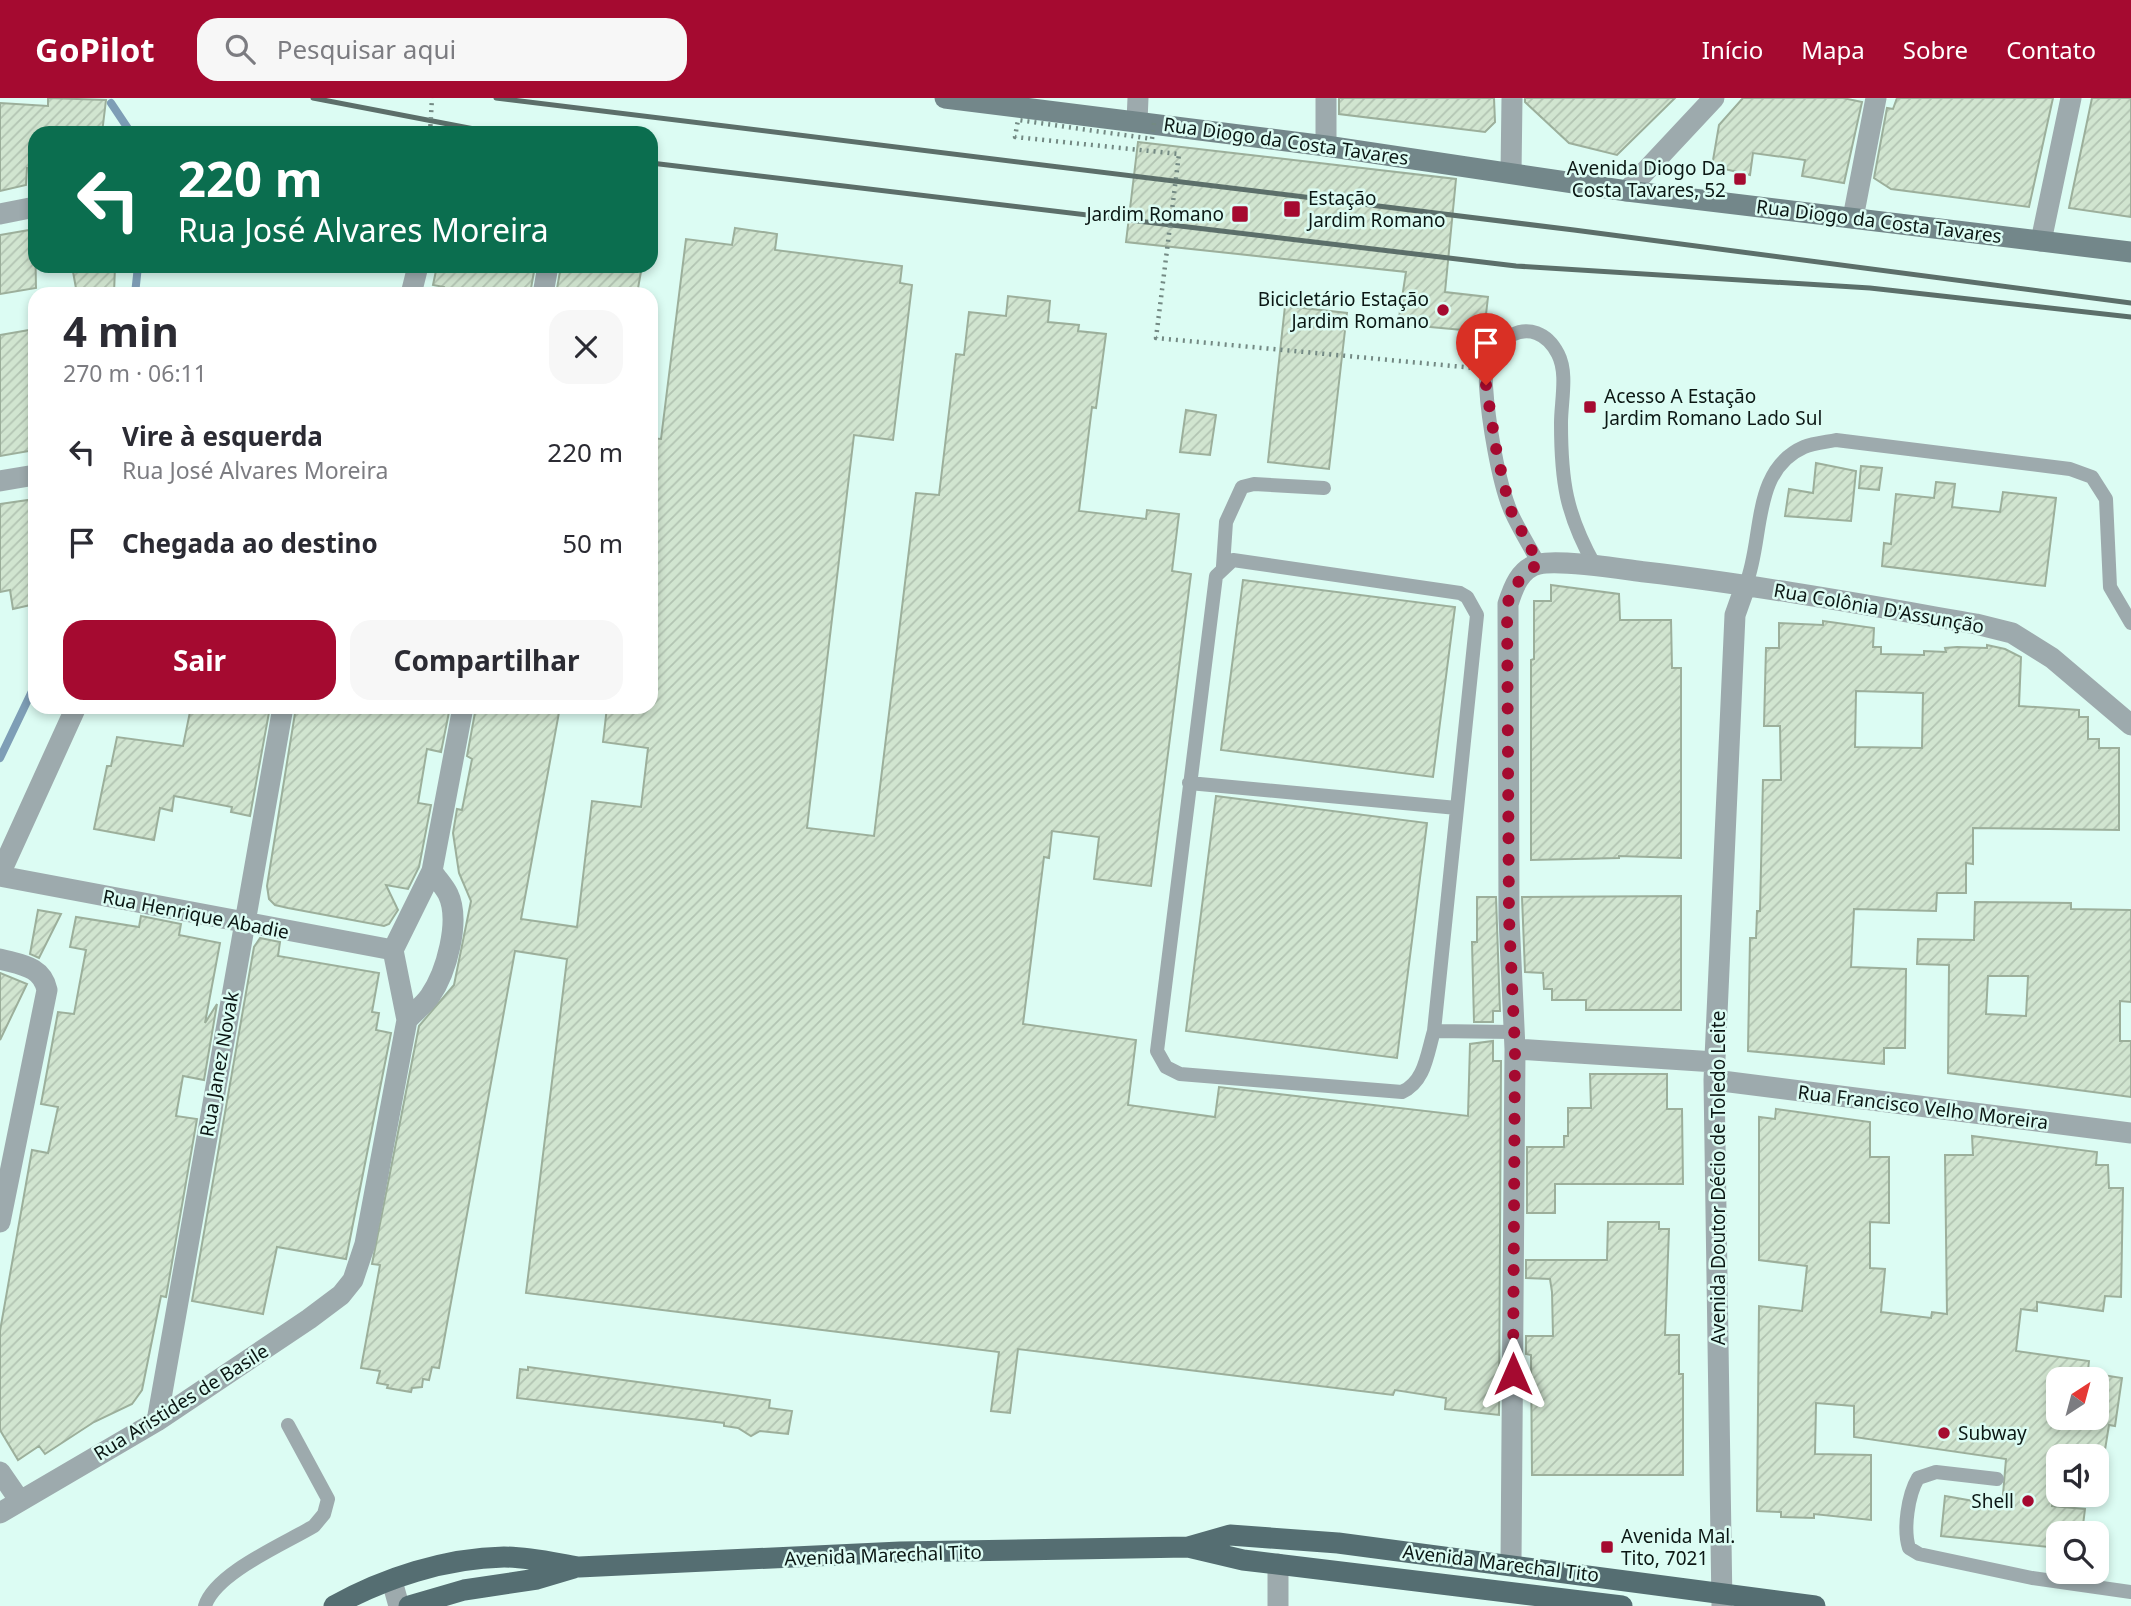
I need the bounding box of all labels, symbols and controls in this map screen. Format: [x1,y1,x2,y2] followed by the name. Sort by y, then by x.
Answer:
[197,18,687,81] search box
[35,27,155,72] text: GoPilot
[221,30,259,68] icon: search
[277,31,456,67] text: Pesquisar aqui
[1702,33,1763,66] text: Início
[1801,33,1865,66] text: Mapa
[1903,33,1968,66] text: Sobre
[2006,33,2096,66] text: Contato
[1162,111,1410,171] street label: Rua Diogo da Costa Tavares
[178,145,323,211] text: 220 m
[63,154,154,245] icon: left
[1567,155,1726,203] place label: Avenida Diogo Da Costa Tavares, 52
[1732,171,1748,187] marker: Avenida Diogo Da Costa Tavares, 52
[1306,185,1446,233] place label: Estação Jardim Romano
[1755,193,2003,249] street label: Rua Diogo da Costa Tavares
[1282,199,1302,219] marker: Estação Jardim Romano
[1084,201,1224,227] place label: Jardim Romano
[1230,204,1250,224] marker: Jardim Romano
[178,208,549,251] text: Rua José Alvares Moreira
[1258,286,1429,334] place label: Bicicletário Estação Jardim Romano
[63,302,179,359] text: 4 min
[1435,302,1451,318] marker: Bicicletário Estação Jardim Romano
[549,310,623,384] button: close
[1456,313,1516,385] pin
[1467,324,1505,362] icon: arrive
[63,357,207,389] text: 270 m · 06:11
[1602,383,1822,431] place label: Acesso A Estação Jardim Romano Lado Sul
[1582,399,1598,415] marker: Acesso A Estação Jardim Romano Lado Sul
[122,418,323,454] text: Vire à esquerda
[63,433,101,471] icon: left
[547,434,623,470] text: 220 m
[122,454,388,486] text: Rua José Alvares Moreira
[63,524,101,562] icon: arrive
[122,525,378,561] text: Chegada ao destino
[562,525,623,561] text: 50 m
[1772,577,1986,639] street label: Rua Colônia D'Assunção
[63,620,336,700] button: Sair
[350,620,623,700] button: Compartilhar
[101,883,291,945] street label: Rua Henrique Abadie
[193,989,245,1139] street label: Rua Janez Novak
[1705,1011,1731,1345] street label: Avenida Doutor Décio de Toledo Leite
[1796,1079,2050,1135] street label: Rua Francisco Velho Moreira
[1476,1337,1550,1411] position arrow
[89,1338,273,1466] street label: Rua Aristides de Basile
[2046,1367,2109,1430] north arrow
[2046,1367,2109,1584] map controls
[1958,1420,2027,1446] place label: Subway
[1936,1425,1952,1441] marker: Subway
[2046,1444,2109,1507] button: sound
[1971,1488,2014,1514] place label: Shell
[2020,1493,2036,1509] marker: Shell
[2046,1521,2109,1584] button: search
[1621,1523,1735,1571] place label: Avenida Mal. Tito, 7021
[1401,1538,1601,1588] street label: Avenida Marechal Tito
[784,1539,982,1571] street label: Avenida Marechal Tito
[1599,1539,1615,1555] marker: Avenida Mal. Tito, 7021

